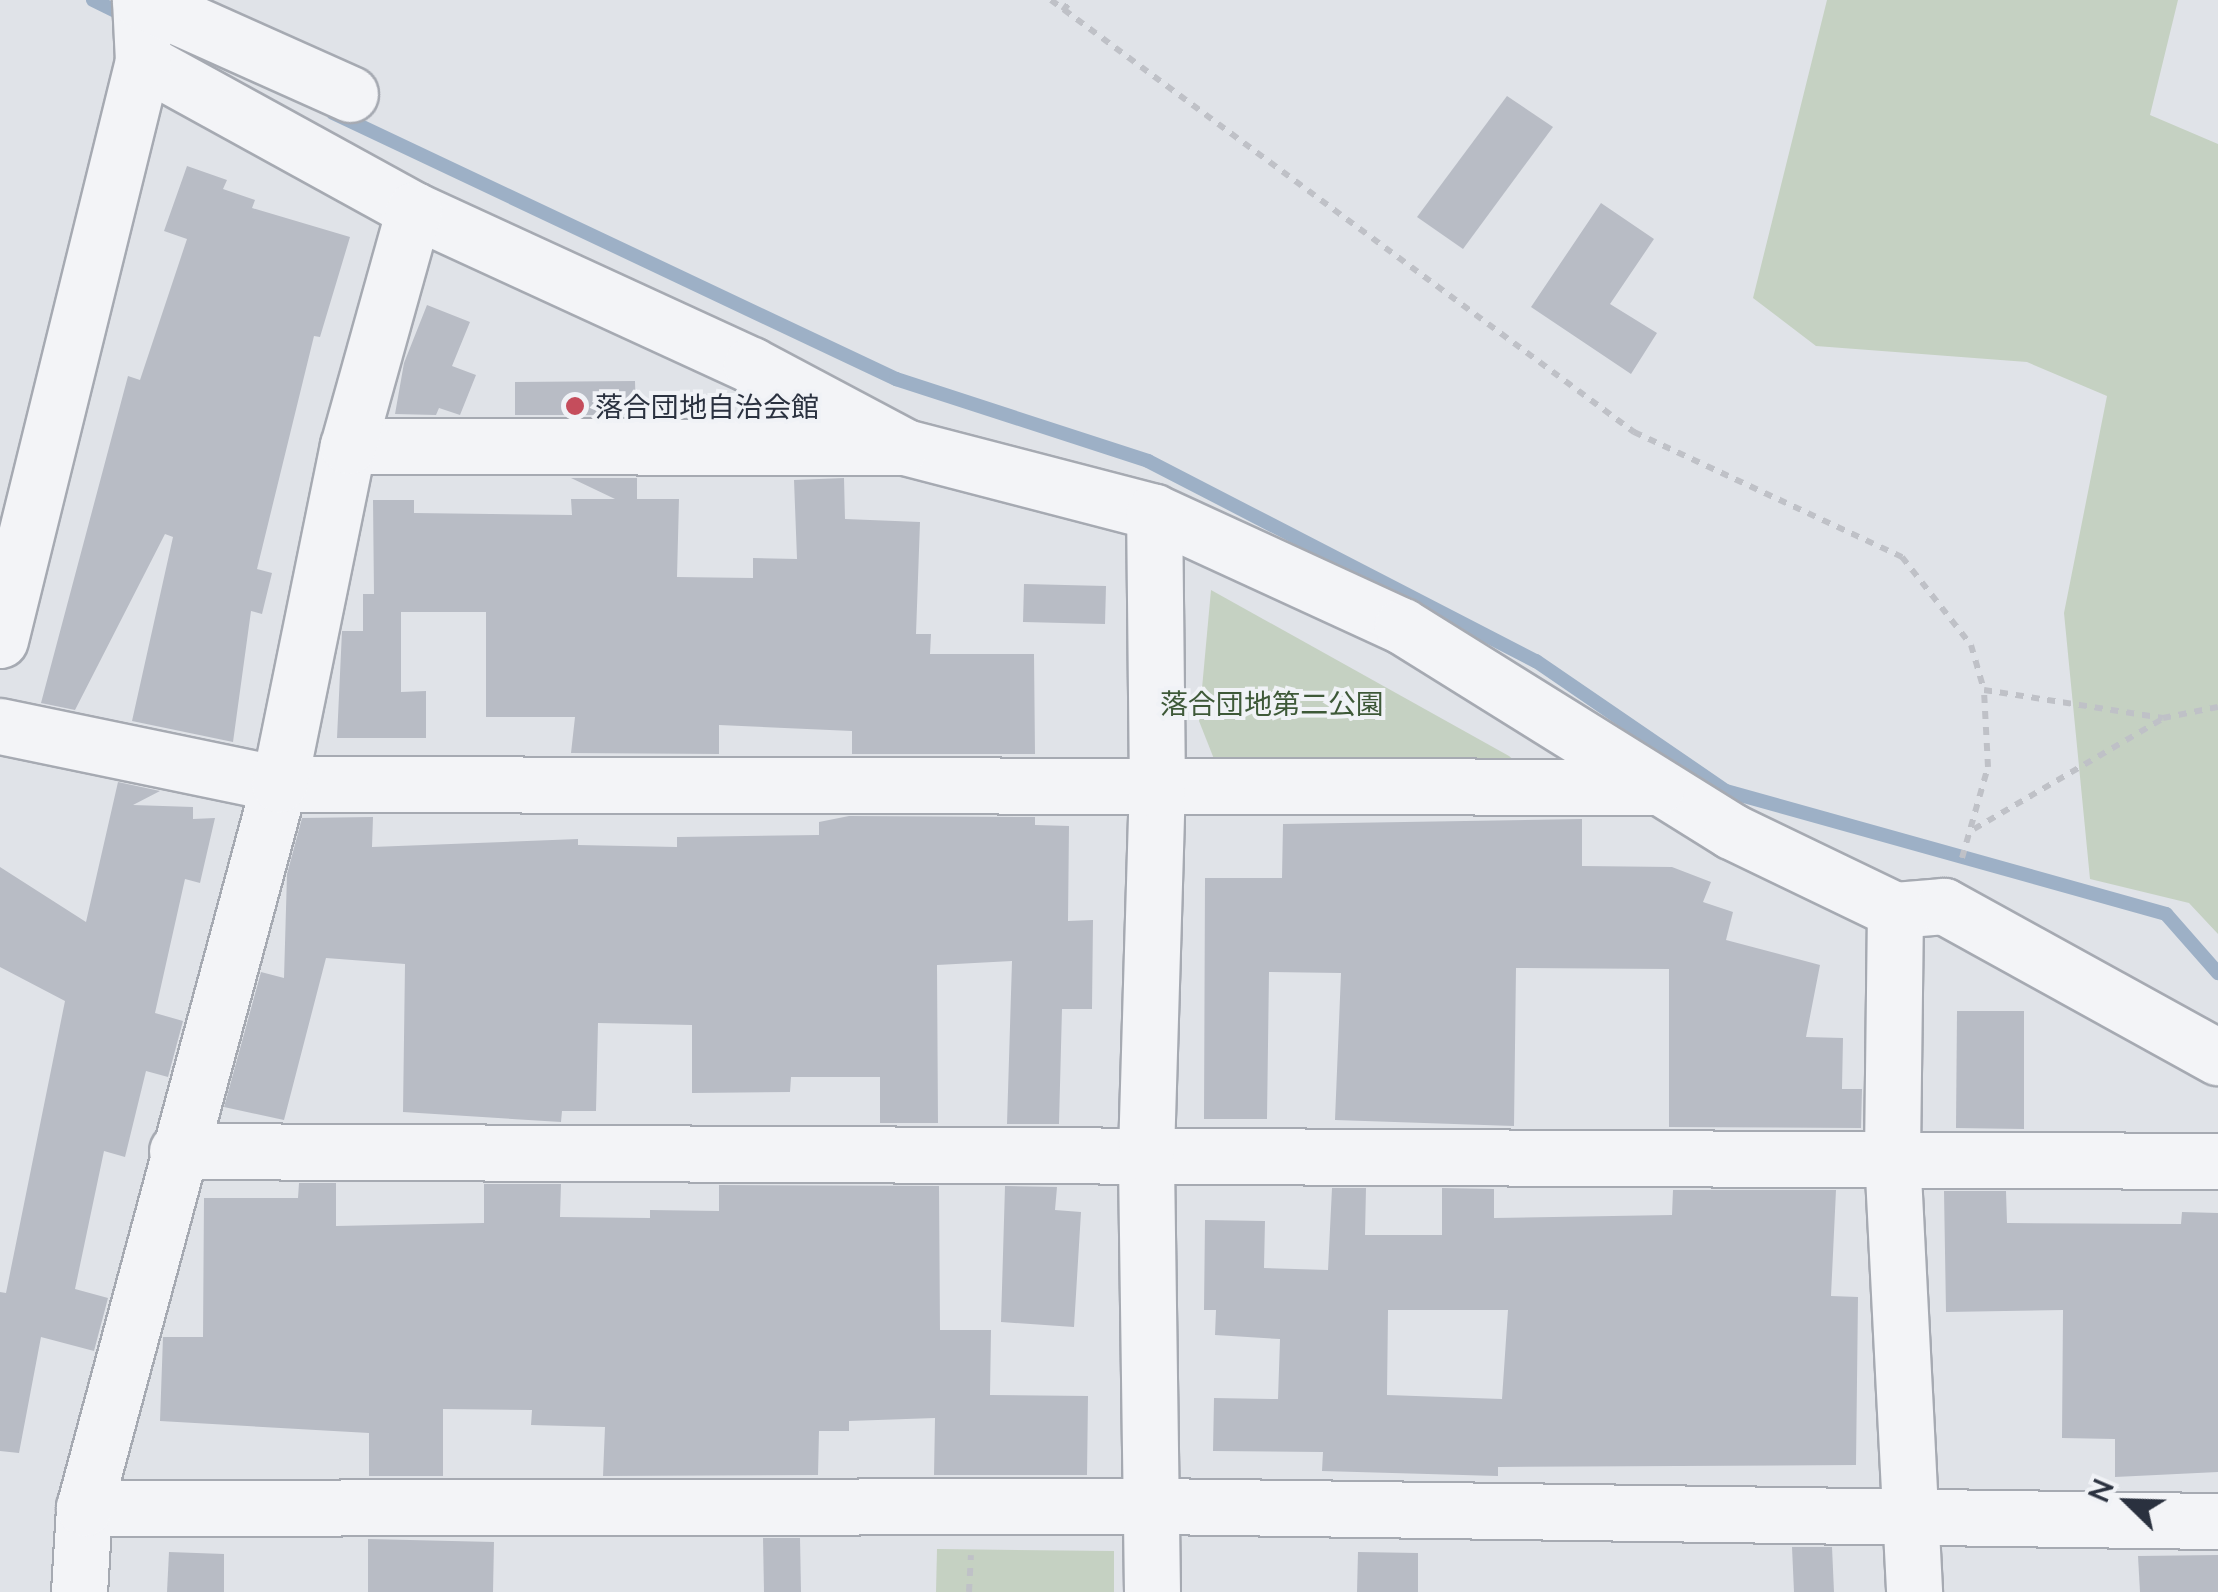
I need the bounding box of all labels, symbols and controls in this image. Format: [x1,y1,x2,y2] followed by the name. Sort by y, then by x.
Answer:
[595,389,819,423] place label: 落合団地自治会館
[564,395,586,417] marker: 落合団地自治会館
[1160,686,1384,720] park label: 落合団地第二公園
[2078,1452,2178,1552] north arrow
[2081,1474,2120,1507] text: N

